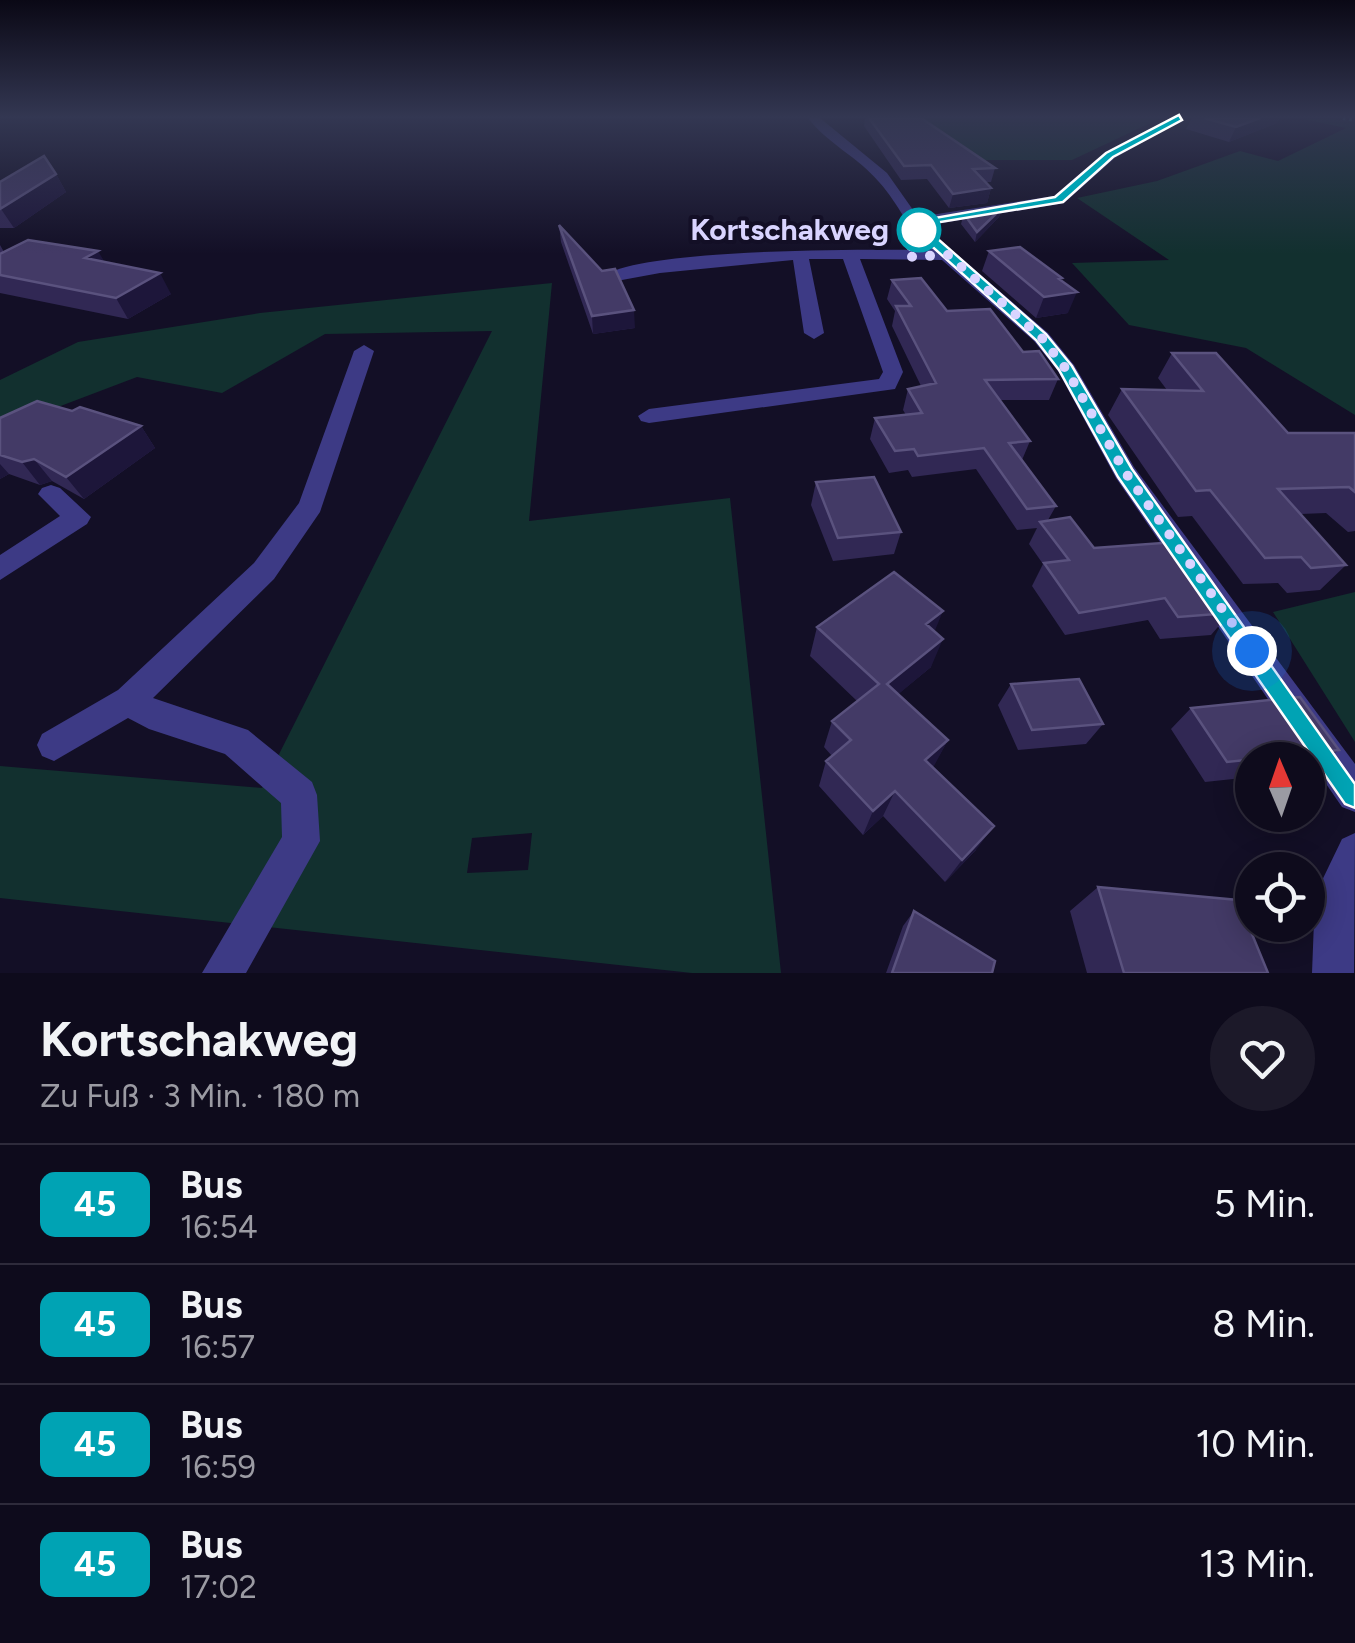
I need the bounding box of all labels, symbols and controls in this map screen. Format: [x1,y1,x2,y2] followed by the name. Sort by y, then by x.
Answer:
[898,209,940,251] marker: Kortschakweg
[690,211,889,248] place label: Kortschakweg
[1227,626,1277,676] your location
[1235,742,1325,832] north arrow
[1235,742,1325,942] map controls
[1235,852,1325,942] button: locate
[1210,1006,1315,1111] button: heart
[40,1010,358,1068] text: Kortschakweg
[40,1077,360,1115] text: Zu Fuß · 3 Min. · 180 m
[180,1162,243,1208] text: Bus
[1214,1181,1315,1227] text: 5 Min.
[74,1183,116,1225] text: 45
[180,1208,258,1246] text: 16:54
[180,1282,243,1328] text: Bus
[1212,1301,1315,1347] text: 8 Min.
[74,1303,116,1345] text: 45
[180,1328,255,1366] text: 16:57
[180,1402,243,1448] text: Bus
[1195,1421,1315,1467] text: 10 Min.
[74,1423,116,1465] text: 45
[180,1448,256,1486] text: 16:59
[180,1522,243,1568] text: Bus
[1199,1541,1315,1587] text: 13 Min.
[74,1543,116,1585] text: 45
[180,1568,257,1606] text: 17:02

